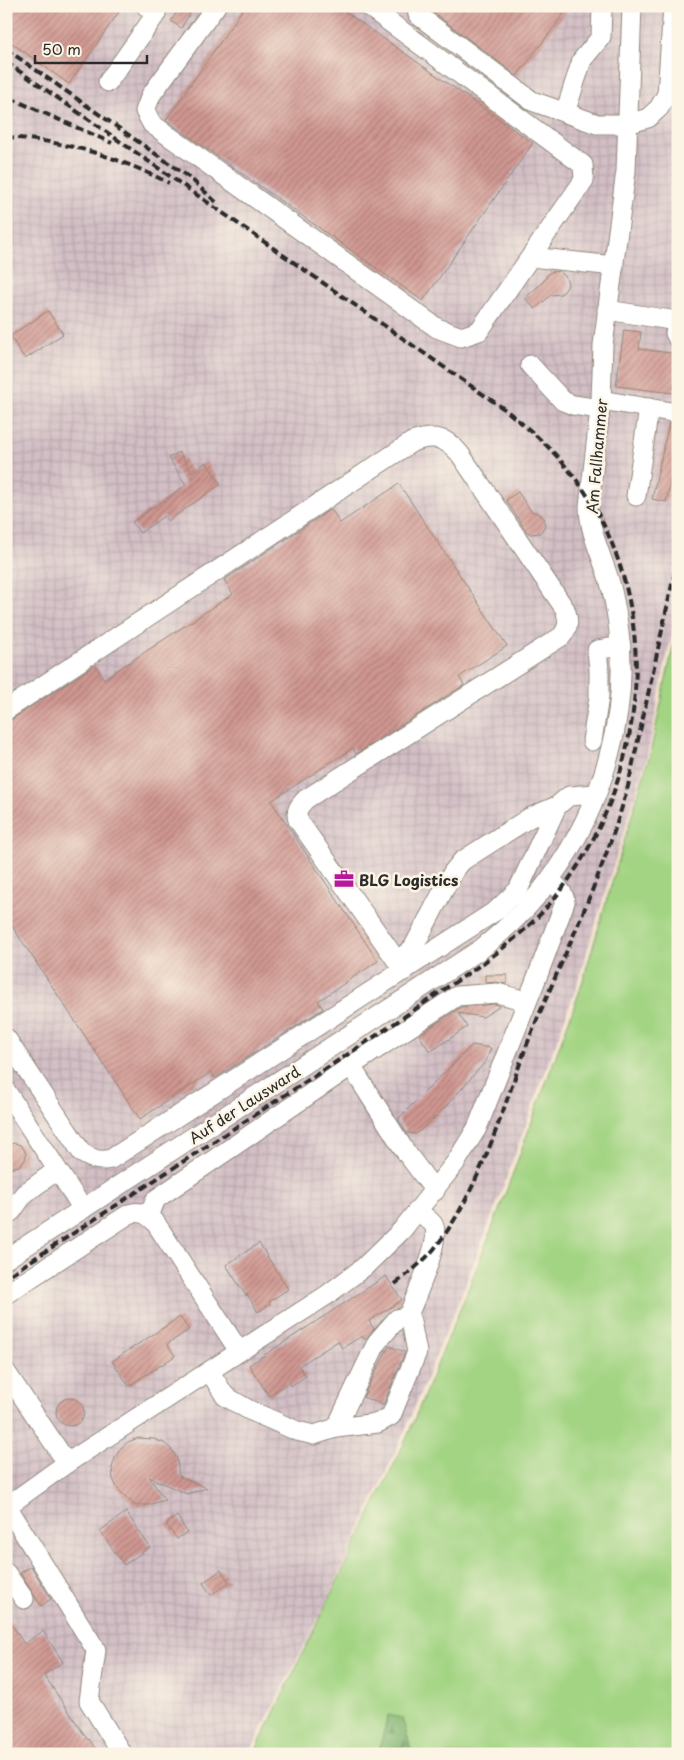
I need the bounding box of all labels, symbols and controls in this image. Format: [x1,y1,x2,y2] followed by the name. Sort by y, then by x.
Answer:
[35,32,148,64] scale bar
[42,37,81,60] text: 50 m
[580,397,612,515] street label: Am Fallhammer
[333,868,355,890] office icon: BLG Logistics
[359,868,458,891] place label: BLG Logistics
[184,1059,304,1149] street label: Auf der Lausward

